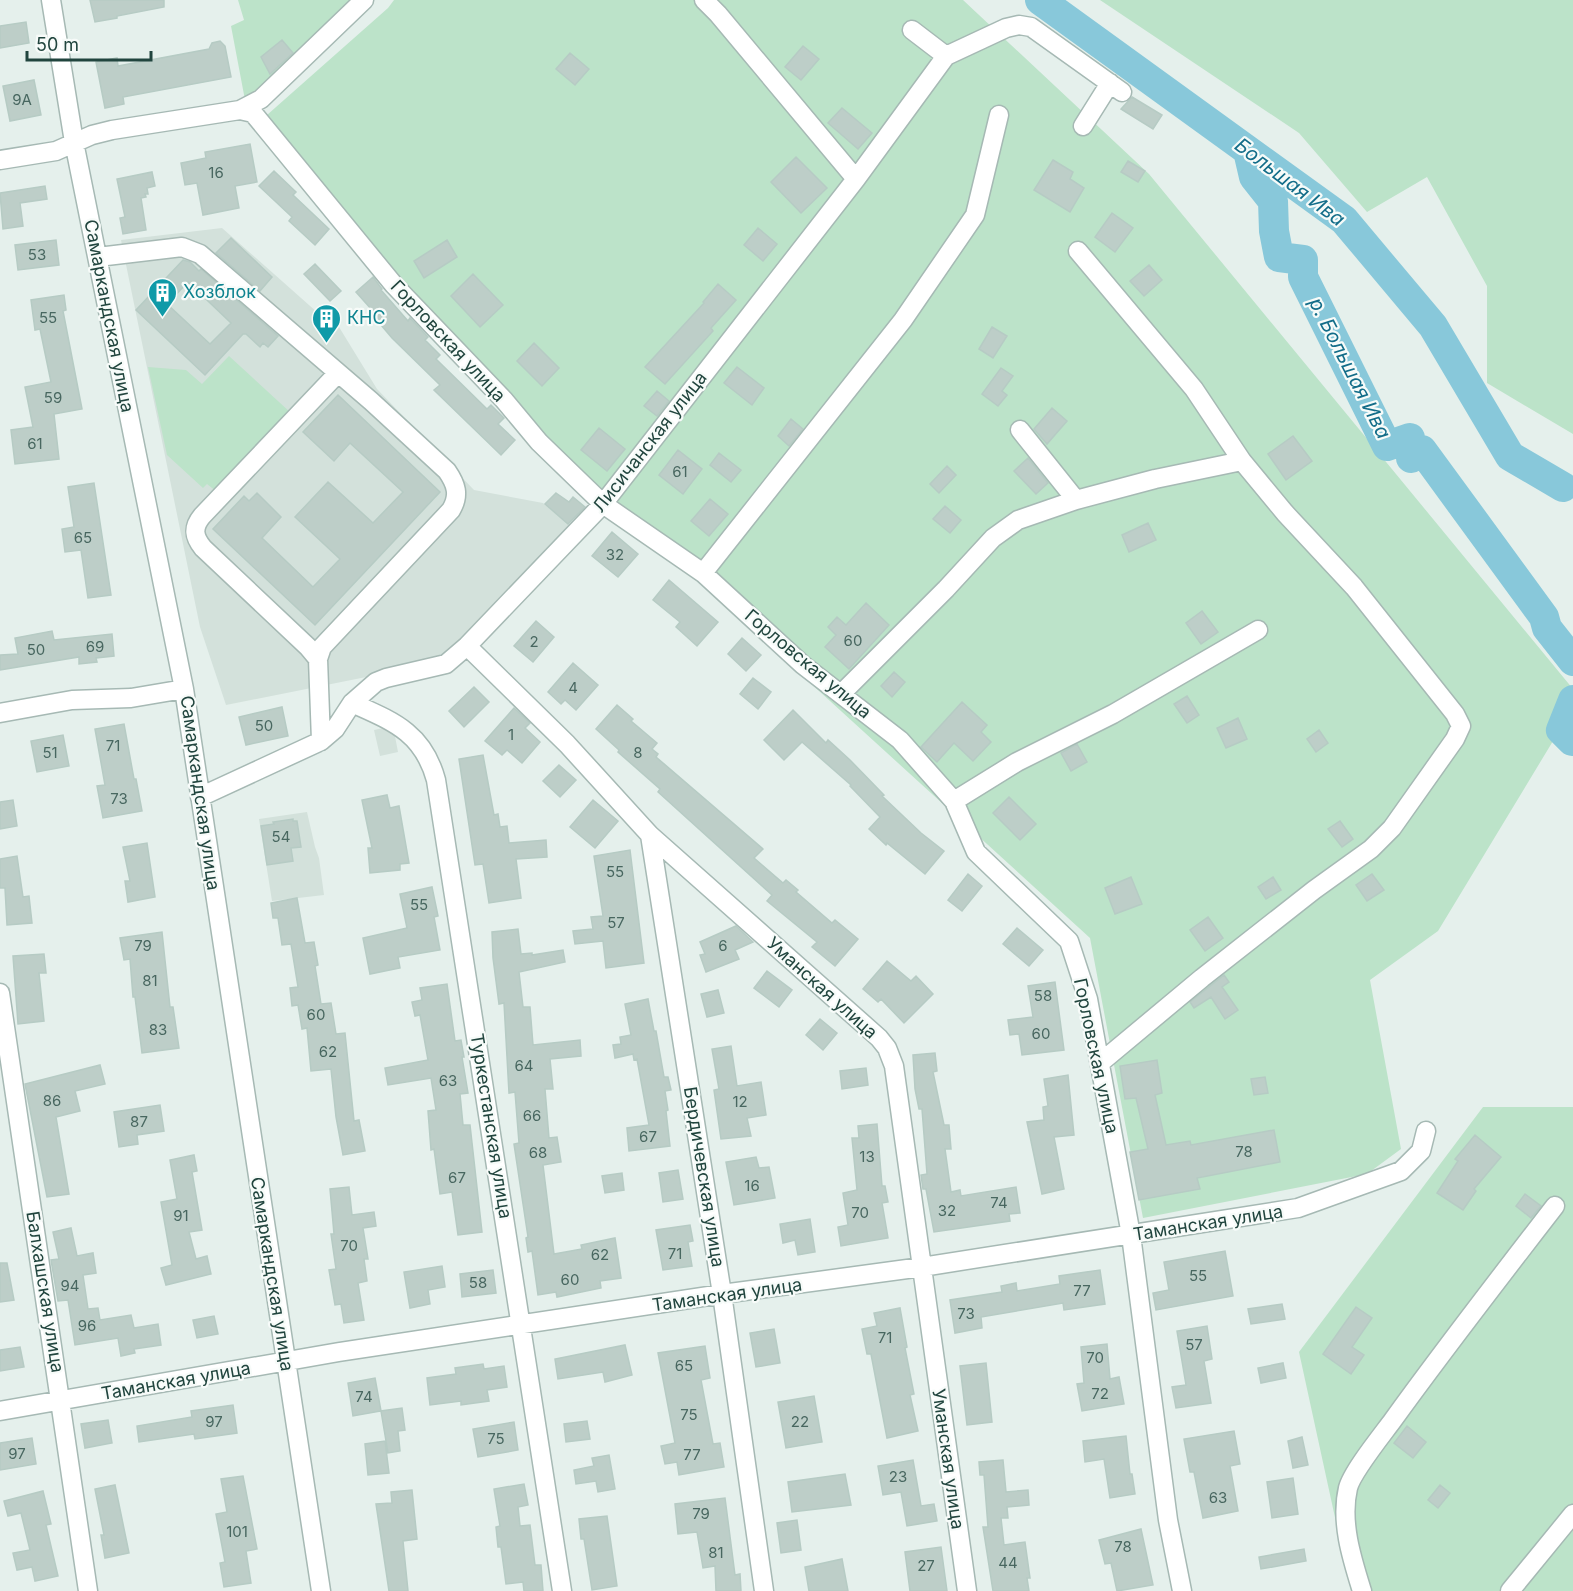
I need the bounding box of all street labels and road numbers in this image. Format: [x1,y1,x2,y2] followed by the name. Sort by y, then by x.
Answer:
[80,218,139,414] street label: Самаркандская улица
[387,276,510,406] street label: Горловская улица
[588,367,711,516] street label: Лисичанская улица
[741,605,876,723] street label: Горловская улица
[176,694,225,892] street label: Самаркандская улица
[763,932,882,1043] street label: Уманская улица
[1070,976,1123,1136] street label: Горловская улица
[466,1032,517,1220] street label: Туркестанская улица
[680,1085,729,1269] street label: Бердичевская улица
[247,1175,298,1373] street label: Самаркандская улица
[1132,1200,1284,1245] street label: Таманская улица
[22,1210,69,1374] street label: Балхашская улица
[651,1274,803,1315] street label: Таманская улица
[100,1357,252,1404] street label: Таманская улица
[928,1387,969,1530] street label: Уманская улица

